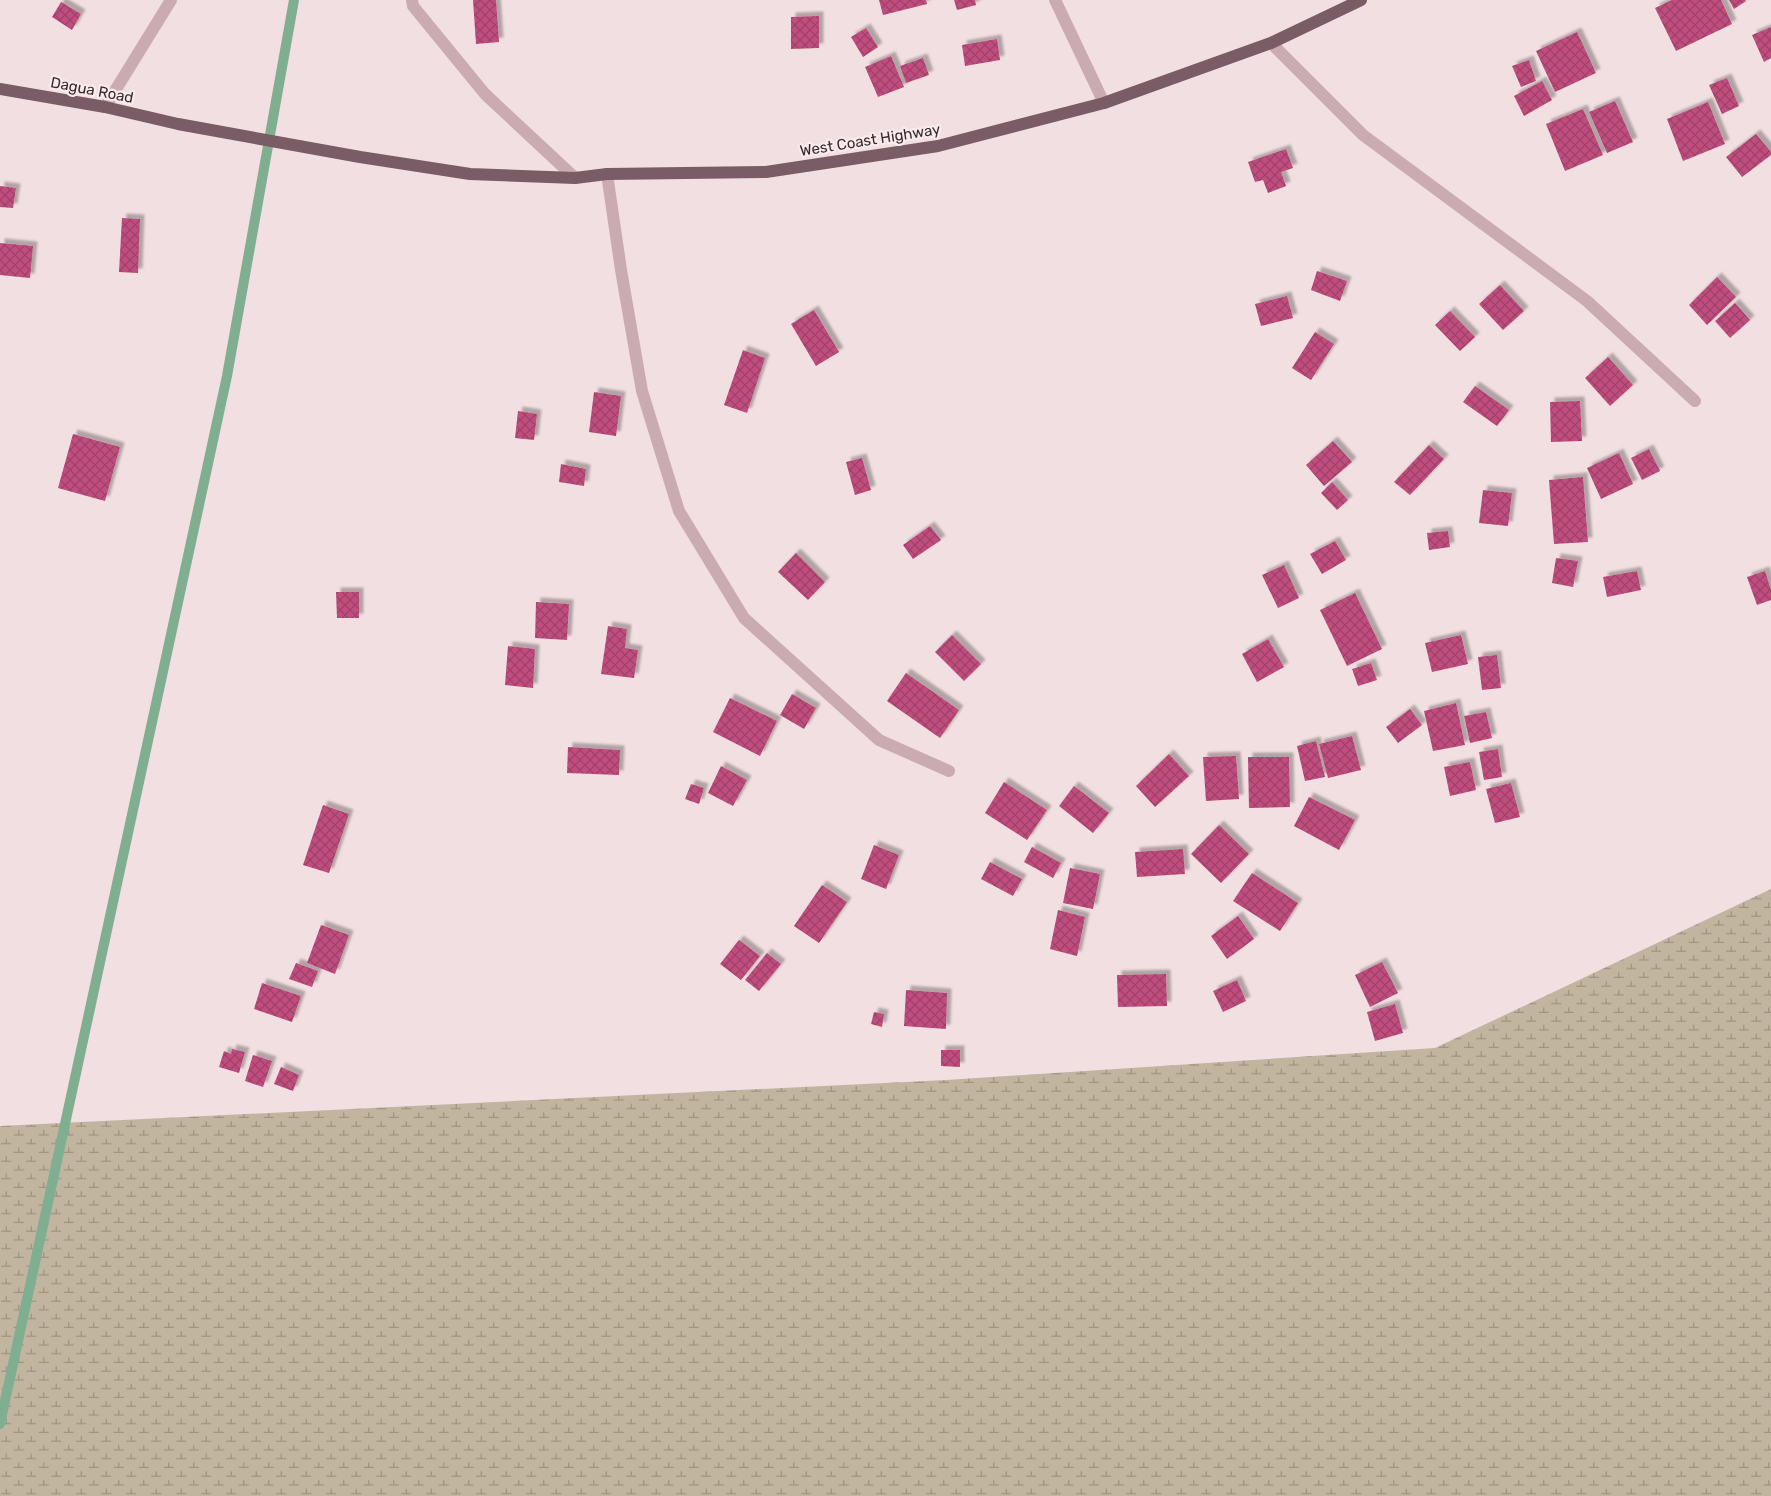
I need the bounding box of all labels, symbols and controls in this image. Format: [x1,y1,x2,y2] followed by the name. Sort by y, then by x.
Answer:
[49,73,135,107] street label: Dagua Road
[799,120,941,160] street label: West Coast Highway

